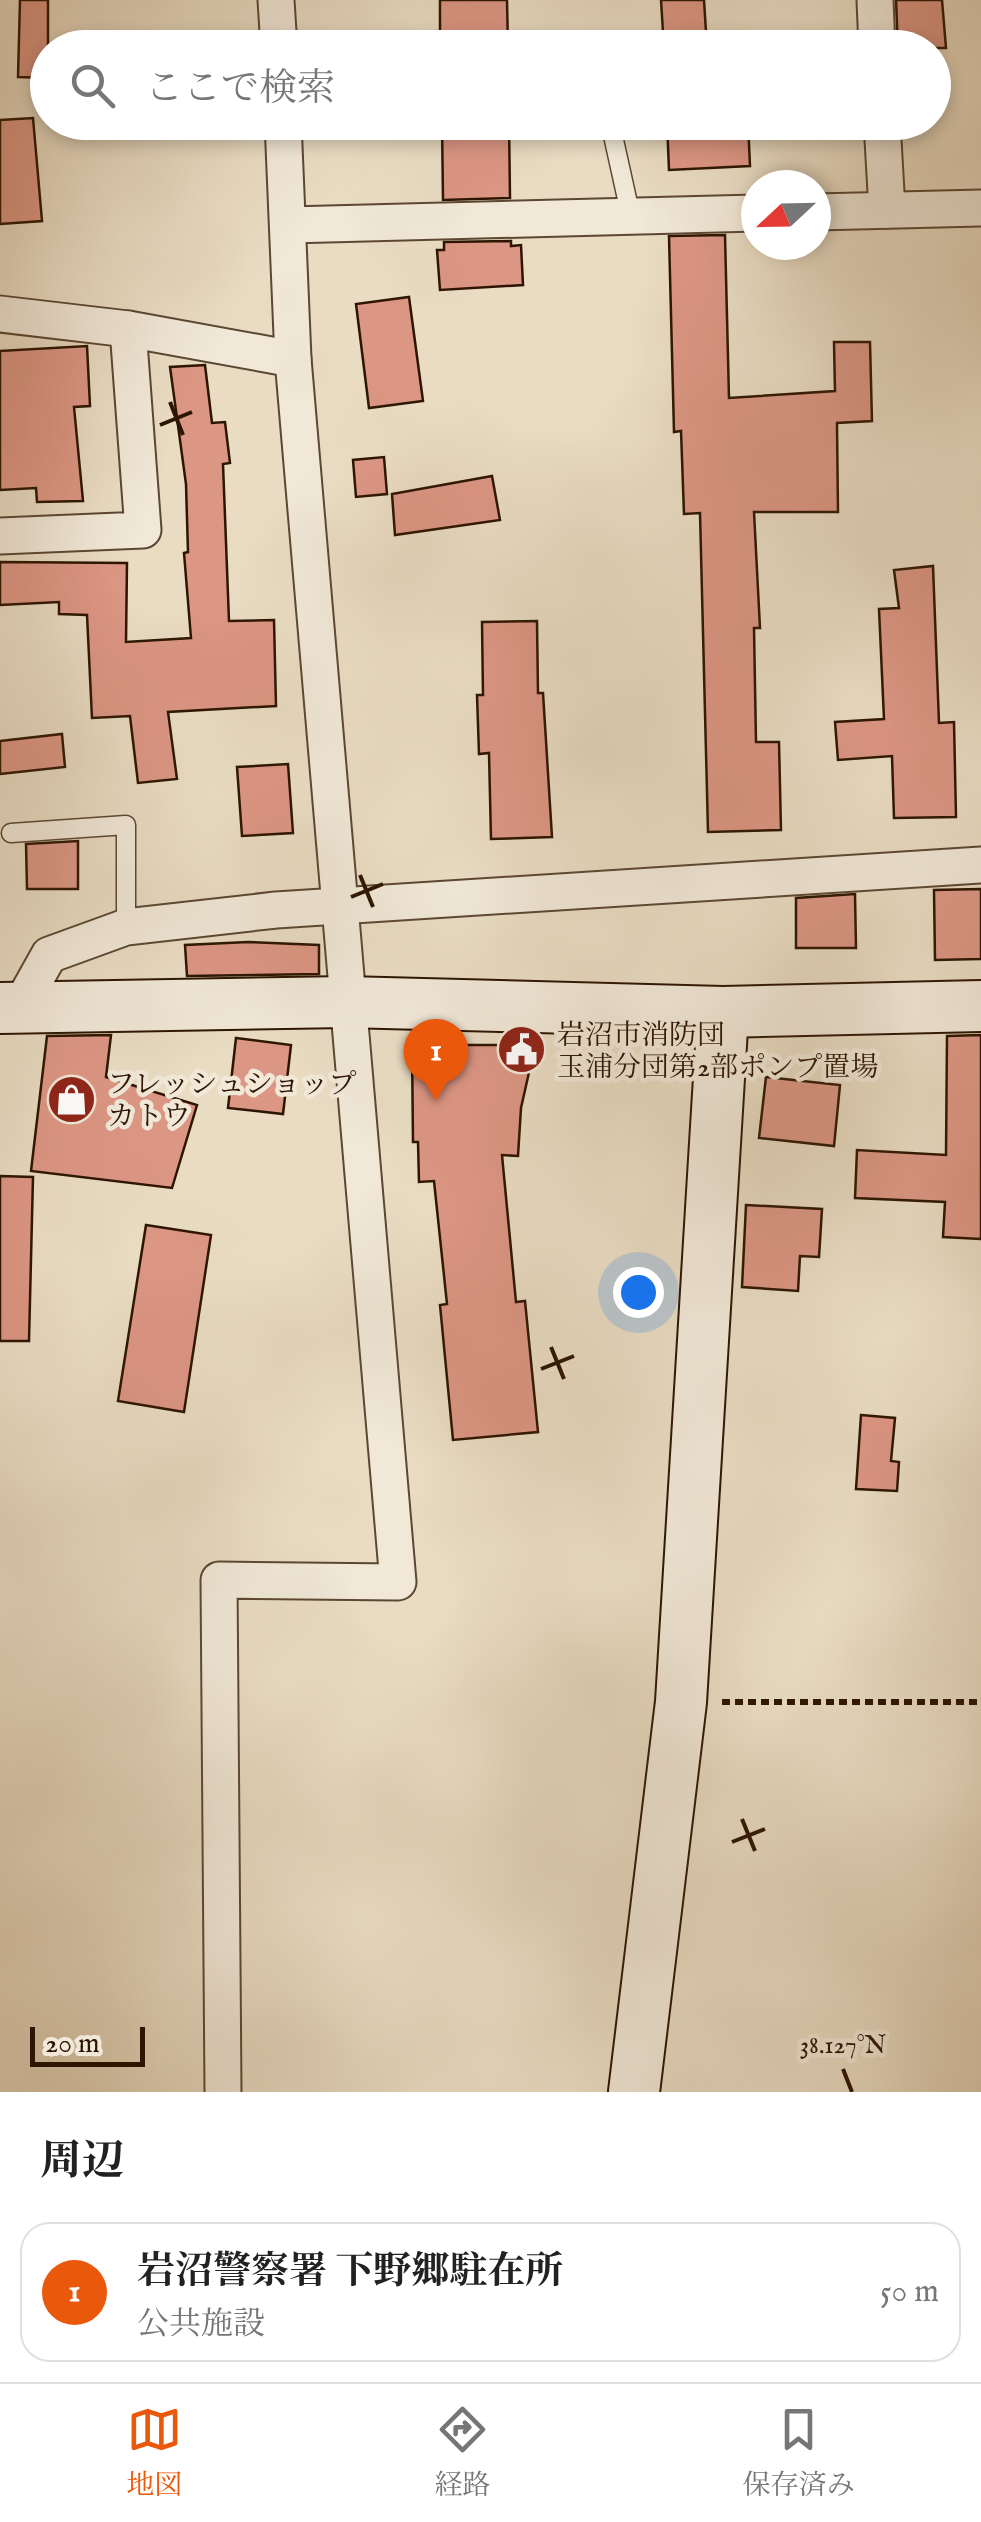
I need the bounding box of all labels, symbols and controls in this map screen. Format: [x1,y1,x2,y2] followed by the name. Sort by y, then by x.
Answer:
[30,30,951,140] search box
[65,58,120,113] icon: search
[145,66,335,114] text: ここで検索
[741,170,831,260] north arrow
[404,1018,468,1101] pin: 1
[557,1019,878,1086] place label: 岩沼市消防団 玉浦分団第2部ポンプ置場
[496,1024,548,1076] public building icon: 岩沼市消防団 玉浦分団第2部ポンプ置場
[107,1068,356,1135] place label: フレッシュショップ カトウ
[46,1073,98,1125] shop icon: フレッシュショップ カトウ
[613,1267,664,1318] your location
[30,2022,145,2066] scale bar
[45,2027,100,2062] text: 20 m
[800,2030,886,2062] text: 38.127°N
[40,2136,124,2189] text: 周辺
[137,2249,563,2297] text: 岩沼警察署 下野郷駐在所
[69,2272,80,2313] text: 1
[880,2272,939,2313] text: 50 m
[137,2305,265,2346] text: 公共施設
[126,2402,182,2504] tab: 地図
[434,2402,491,2504] tab: 経路
[743,2402,855,2504] tab: 保存済み

